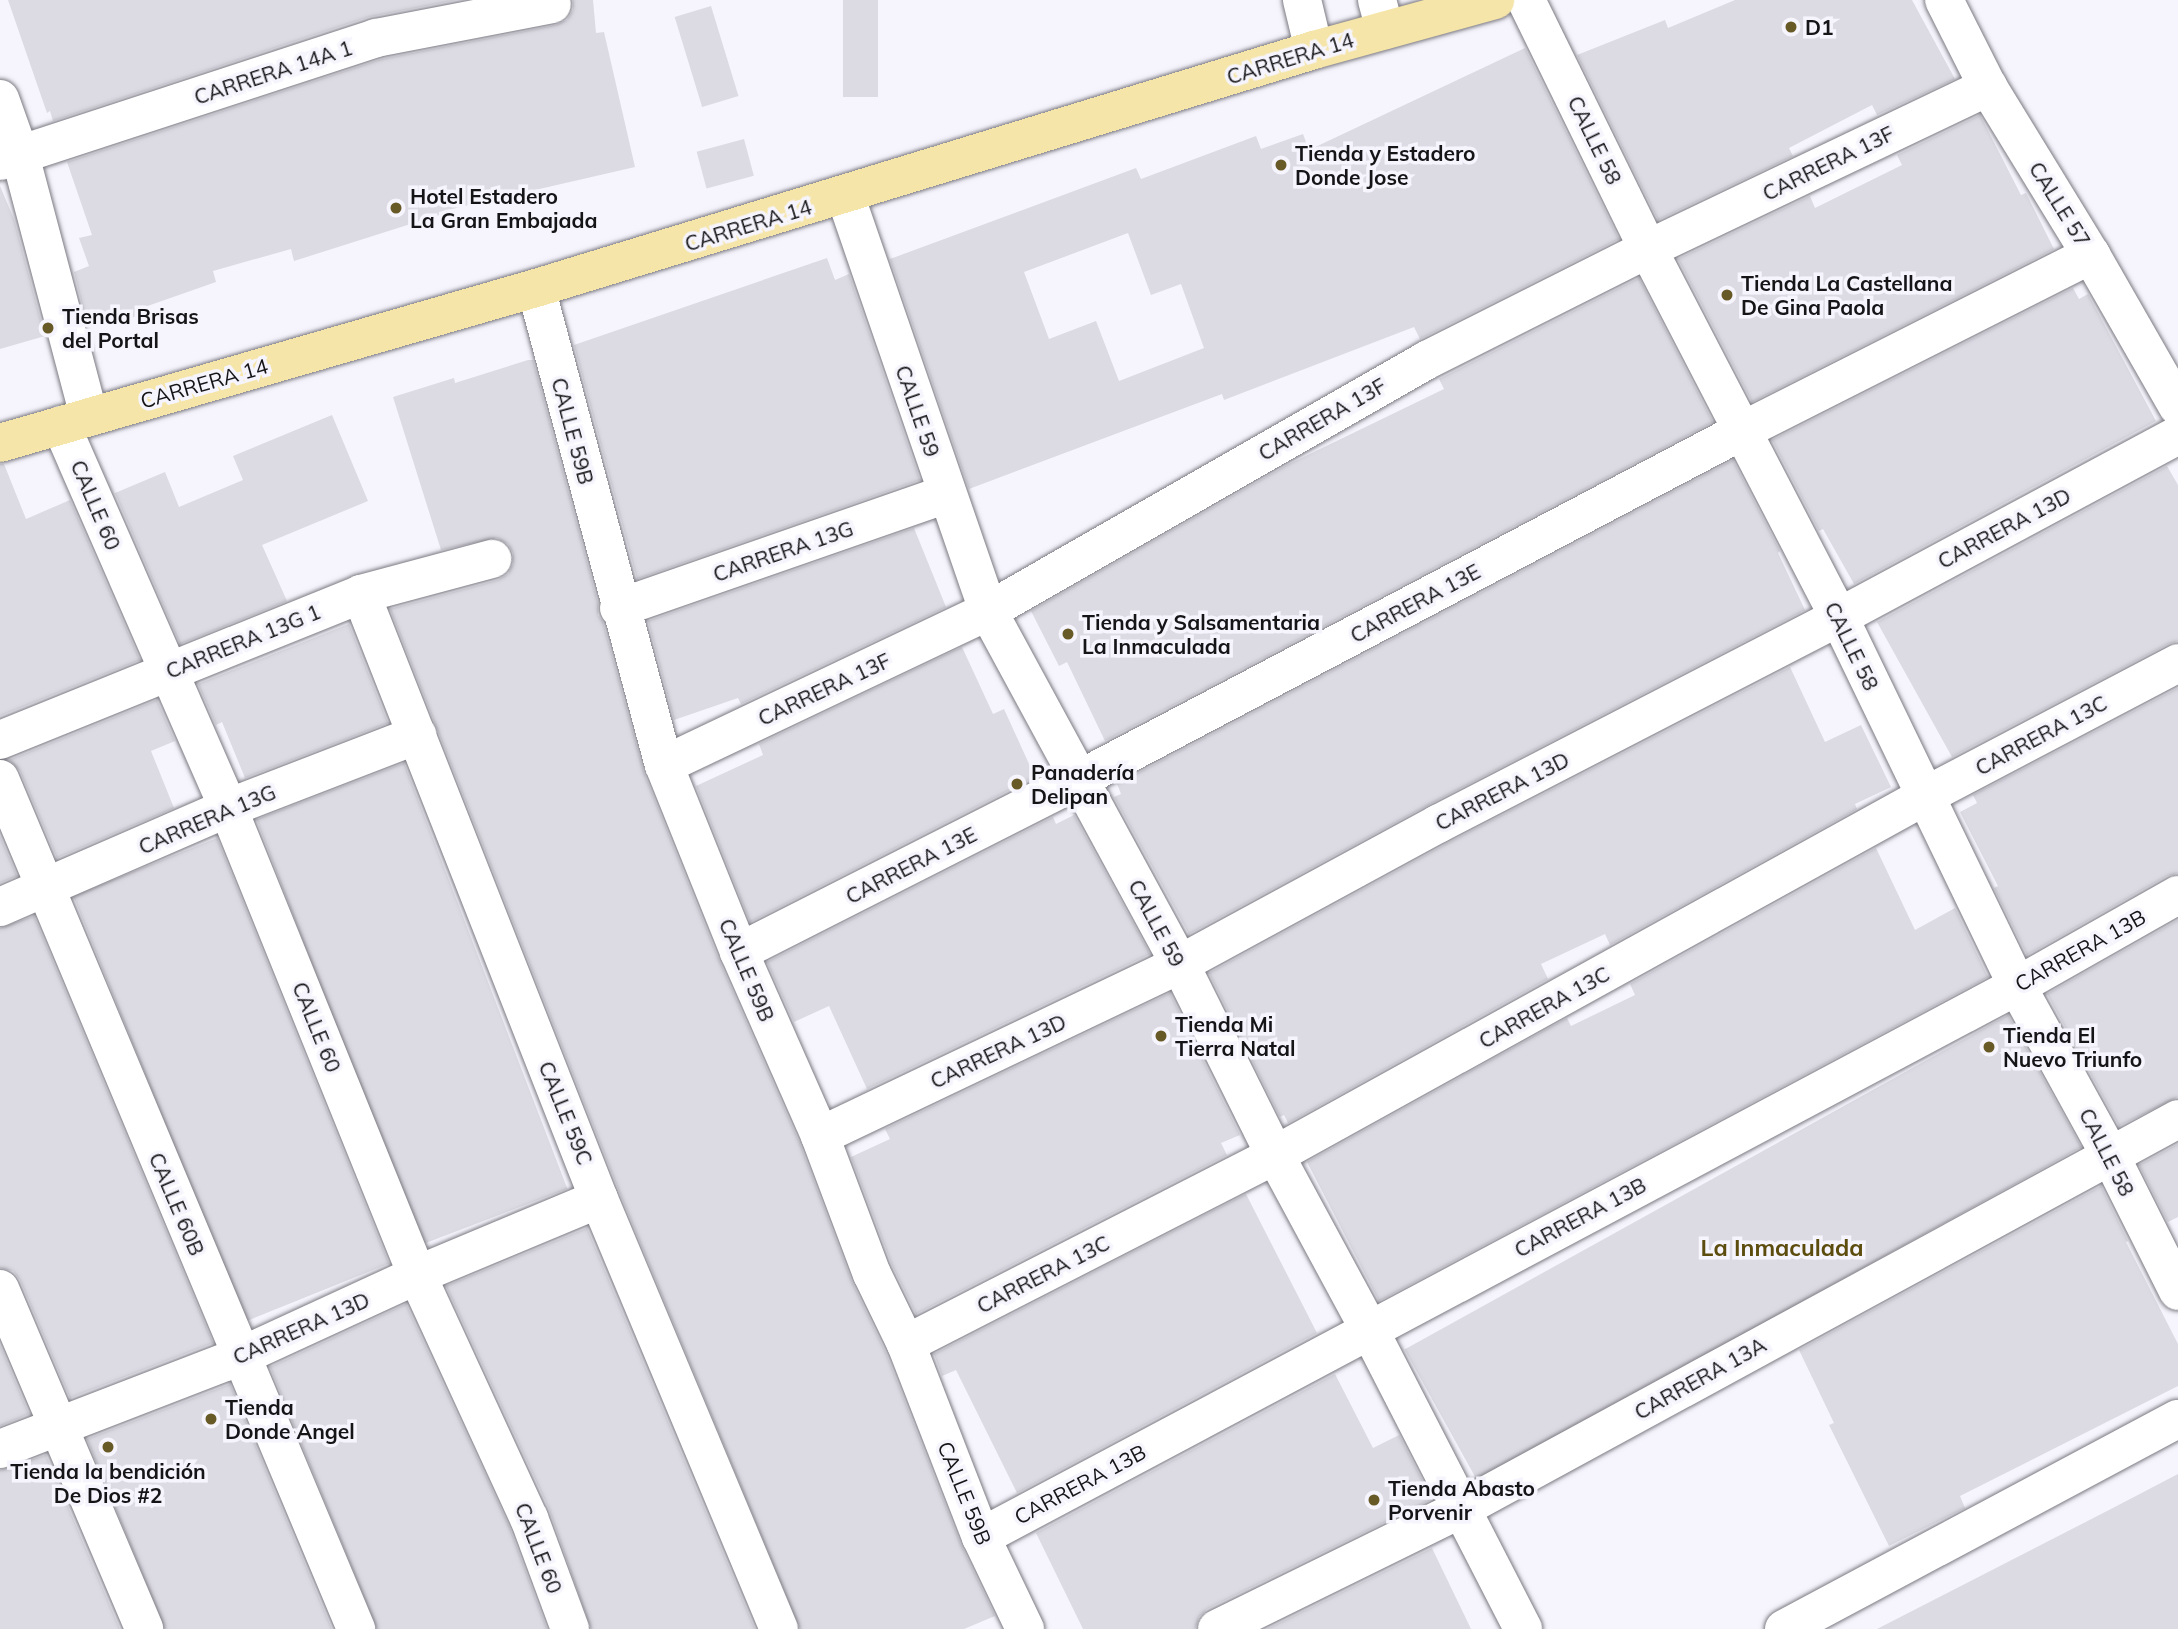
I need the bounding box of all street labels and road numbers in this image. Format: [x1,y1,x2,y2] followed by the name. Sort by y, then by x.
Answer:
[1224,27,1356,89] street label: CARRERA 14
[191,35,355,109] street label: CARRERA 14A 1
[1563,92,1627,188] street label: CALLE 58
[1758,120,1898,206] street label: CARRERA 13F
[2024,157,2096,251] street label: CALLE 57
[682,194,814,256] street label: CARRERA 14
[137,353,271,413] street label: CARRERA 14
[891,362,945,460] street label: CALLE 59
[1254,372,1390,466] street label: CARRERA 13F
[547,375,599,487] street label: CALLE 59B
[66,456,126,554] street label: CALLE 60
[1933,482,2075,574] street label: CARRERA 13D
[710,515,856,587] street label: CARRERA 13G
[1346,558,1484,648] street label: CARRERA 13E
[162,598,324,684] street label: CARRERA 13G 1
[1820,598,1884,694] street label: CALLE 58
[754,647,894,731] street label: CARRERA 13F
[1971,690,2111,780] street label: CARRERA 13C
[1431,746,1573,836] street label: CARRERA 13D
[135,779,279,859] street label: CARRERA 13G
[841,821,981,909] street label: CARRERA 13E
[1123,875,1191,971] street label: CALLE 59
[2010,904,2150,996] street label: CARRERA 13B
[714,915,780,1025] street label: CALLE 59B
[1474,961,1614,1053] street label: CARRERA 13C
[287,978,347,1076] street label: CALLE 60
[926,1009,1070,1093] street label: CARRERA 13D
[534,1057,598,1169] street label: CALLE 59C
[2074,1104,2140,1200] street label: CALLE 58
[144,1149,210,1259] street label: CALLE 60B
[1510,1172,1650,1262] street label: CARRERA 13B
[972,1230,1114,1318] street label: CARRERA 13C
[229,1287,373,1369] street label: CARRERA 13D
[1630,1331,1770,1425] street label: CARRERA 13A
[933,1437,997,1549] street label: CALLE 59B
[1010,1439,1150,1529] street label: CARRERA 13B
[510,1499,568,1597] street label: CALLE 60

